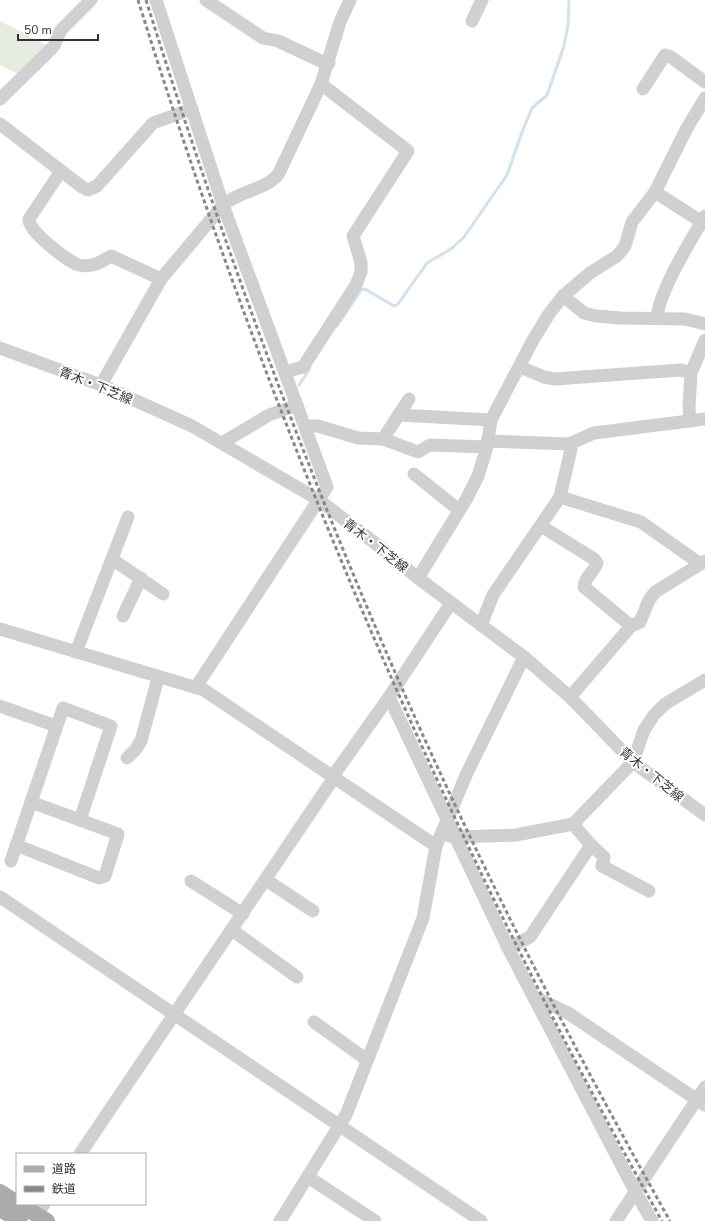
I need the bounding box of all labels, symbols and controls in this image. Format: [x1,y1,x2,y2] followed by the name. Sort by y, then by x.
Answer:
[18,16,98,42] scale bar
[24,22,52,38] text: 50 m
[56,363,135,409] street label: 青木・下芝線
[339,515,412,577] street label: 青木・下芝線
[615,743,687,806] street label: 青木・下芝線
[16,1153,146,1205] legend
[52,1161,76,1177] text: 道路
[52,1181,76,1197] text: 鉄道

